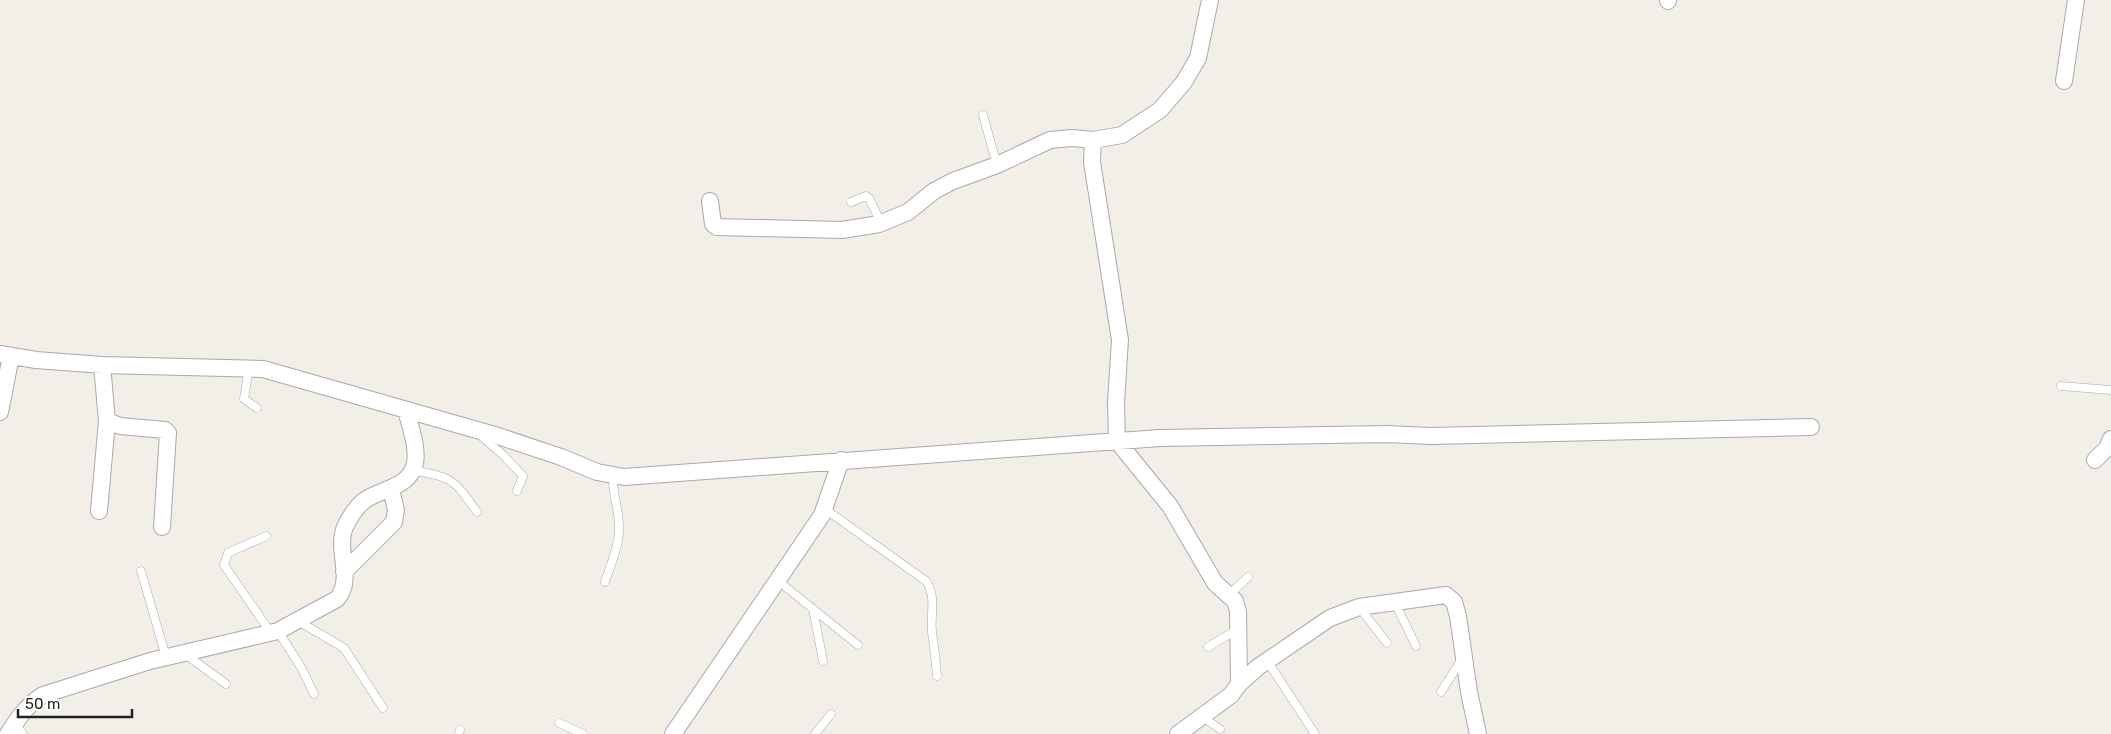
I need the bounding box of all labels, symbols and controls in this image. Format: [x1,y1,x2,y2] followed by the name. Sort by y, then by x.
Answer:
[18,686,131,718] scale bar
[25,695,60,713] text: 50 m

